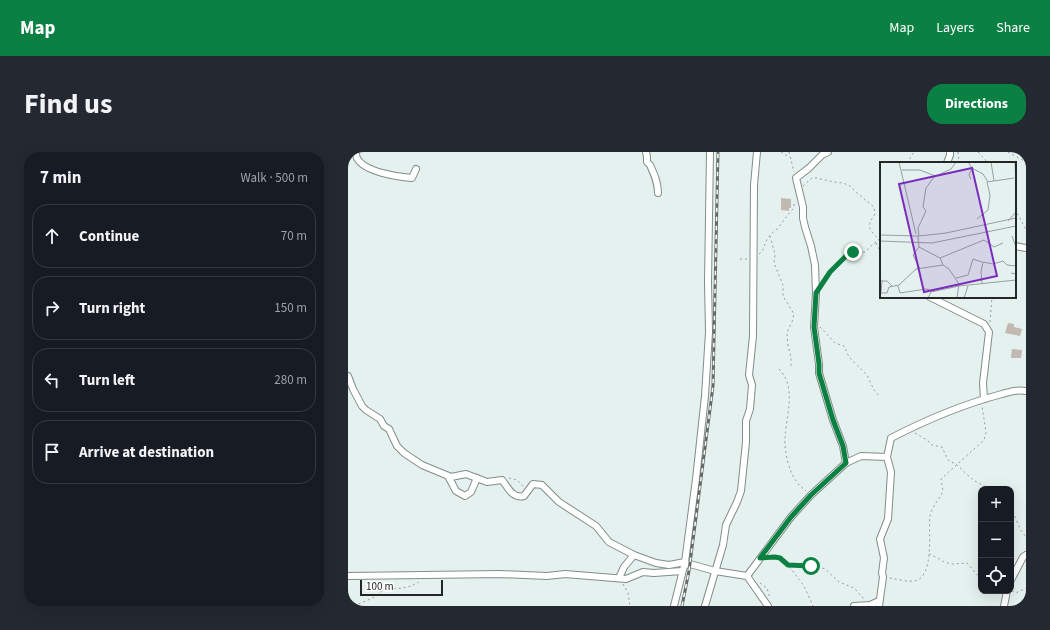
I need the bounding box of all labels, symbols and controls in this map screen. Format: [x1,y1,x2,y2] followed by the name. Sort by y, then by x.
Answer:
[20,15,55,42] text: Map
[889,18,914,38] text: Map
[936,18,974,38] text: Layers
[996,18,1030,38] text: Share
[24,84,112,124] text: Find us
[927,84,1026,124] button: Directions
[880,162,1016,298] inset map
[40,166,81,190] text: 7 min
[240,169,308,187] text: Walk · 500 m
[41,225,63,247] icon: ahead
[79,226,139,247] text: Continue
[281,227,307,245] text: 70 m
[844,243,862,261] route end
[41,297,63,319] icon: right
[79,298,145,319] text: Turn right
[274,299,307,317] text: 150 m
[41,369,63,391] icon: left
[79,370,135,391] text: Turn left
[274,371,307,389] text: 280 m
[41,441,63,463] icon: arrive
[79,442,214,463] text: Arrive at destination
[978,486,1014,594] map controls
[978,486,1014,522] button: +
[978,522,1014,558] button: −
[802,557,820,575] route start
[978,558,1014,594] button: locate
[360,578,443,597] scale bar
[366,579,394,594] text: 100 m

